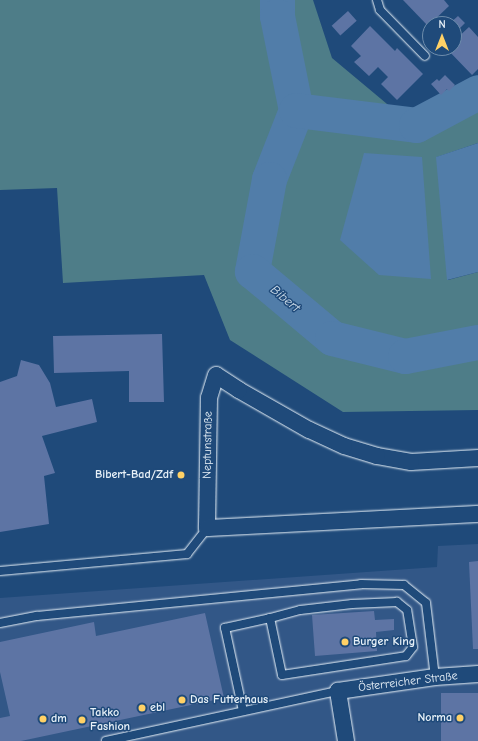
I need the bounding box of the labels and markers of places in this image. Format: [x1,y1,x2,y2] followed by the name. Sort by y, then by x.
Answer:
[95,468,173,482] place label: Bibert-Bad/Zdf
[176,470,186,480] marker: Bibert-Bad/Zdf
[353,635,415,649] place label: Burger King
[340,637,350,647] marker: Burger King
[190,693,268,707] place label: Das Futterhaus
[177,695,187,705] marker: Das Futterhaus
[150,701,165,715] place label: ebl
[137,703,147,713] marker: ebl
[90,706,130,734] place label: Takko Fashion
[417,711,452,725] place label: Norma
[51,712,67,726] place label: dm
[455,713,465,723] marker: Norma
[38,714,48,724] marker: dm
[77,715,87,725] marker: Takko Fashion

